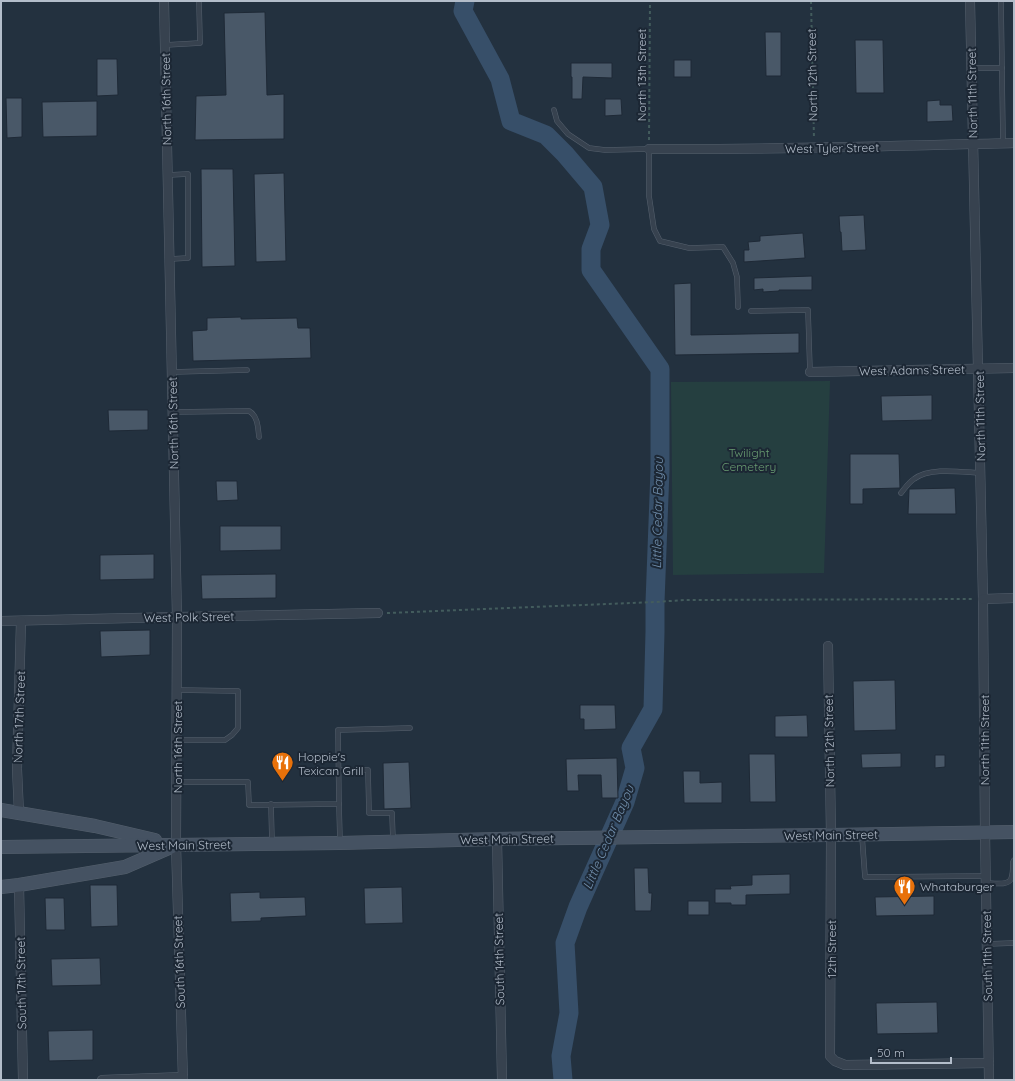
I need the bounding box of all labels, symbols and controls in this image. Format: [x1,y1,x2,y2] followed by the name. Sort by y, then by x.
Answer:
[804,28,820,122] street label: North 12th Street
[634,29,649,121] street label: North 13th Street
[964,48,980,138] street label: North 11th Street
[158,53,174,145] street label: North 16th Street
[785,140,879,156] street label: West Tyler Street
[859,362,965,378] street label: West Adams Street
[972,371,988,461] street label: North 11th Street
[165,377,181,469] street label: North 16th Street
[722,445,776,474] park label: Twilight Cemetery
[648,457,666,569] water label: Little Cedar Bayou
[144,609,234,625] street label: West Polk Street
[10,671,28,763] street label: North 17th Street
[821,694,837,788] street label: North 12th Street
[977,695,992,785] street label: North 11th Street
[170,701,185,793] street label: North 16th Street
[298,749,364,778] place label: Hoppie's Texican Grill
[270,750,296,783] restaurant icon: Hoppie's Texican Grill
[579,782,637,891] water label: Little Cedar Bayou
[784,827,878,843] street label: West Main Street
[460,831,554,847] street label: West Main Street
[137,837,231,853] street label: West Main Street
[892,873,918,906] restaurant icon: Whataburger
[920,879,995,894] place label: Whataburger
[979,910,995,1002] street label: South 11th Street
[491,913,507,1005] street label: South 14th Street
[170,915,188,1009] street label: South 16th Street
[824,920,839,978] street label: 12th Street
[13,937,29,1029] street label: South 17th Street
[871,1039,951,1065] scale bar
[877,1045,905,1060] text: 50 m

